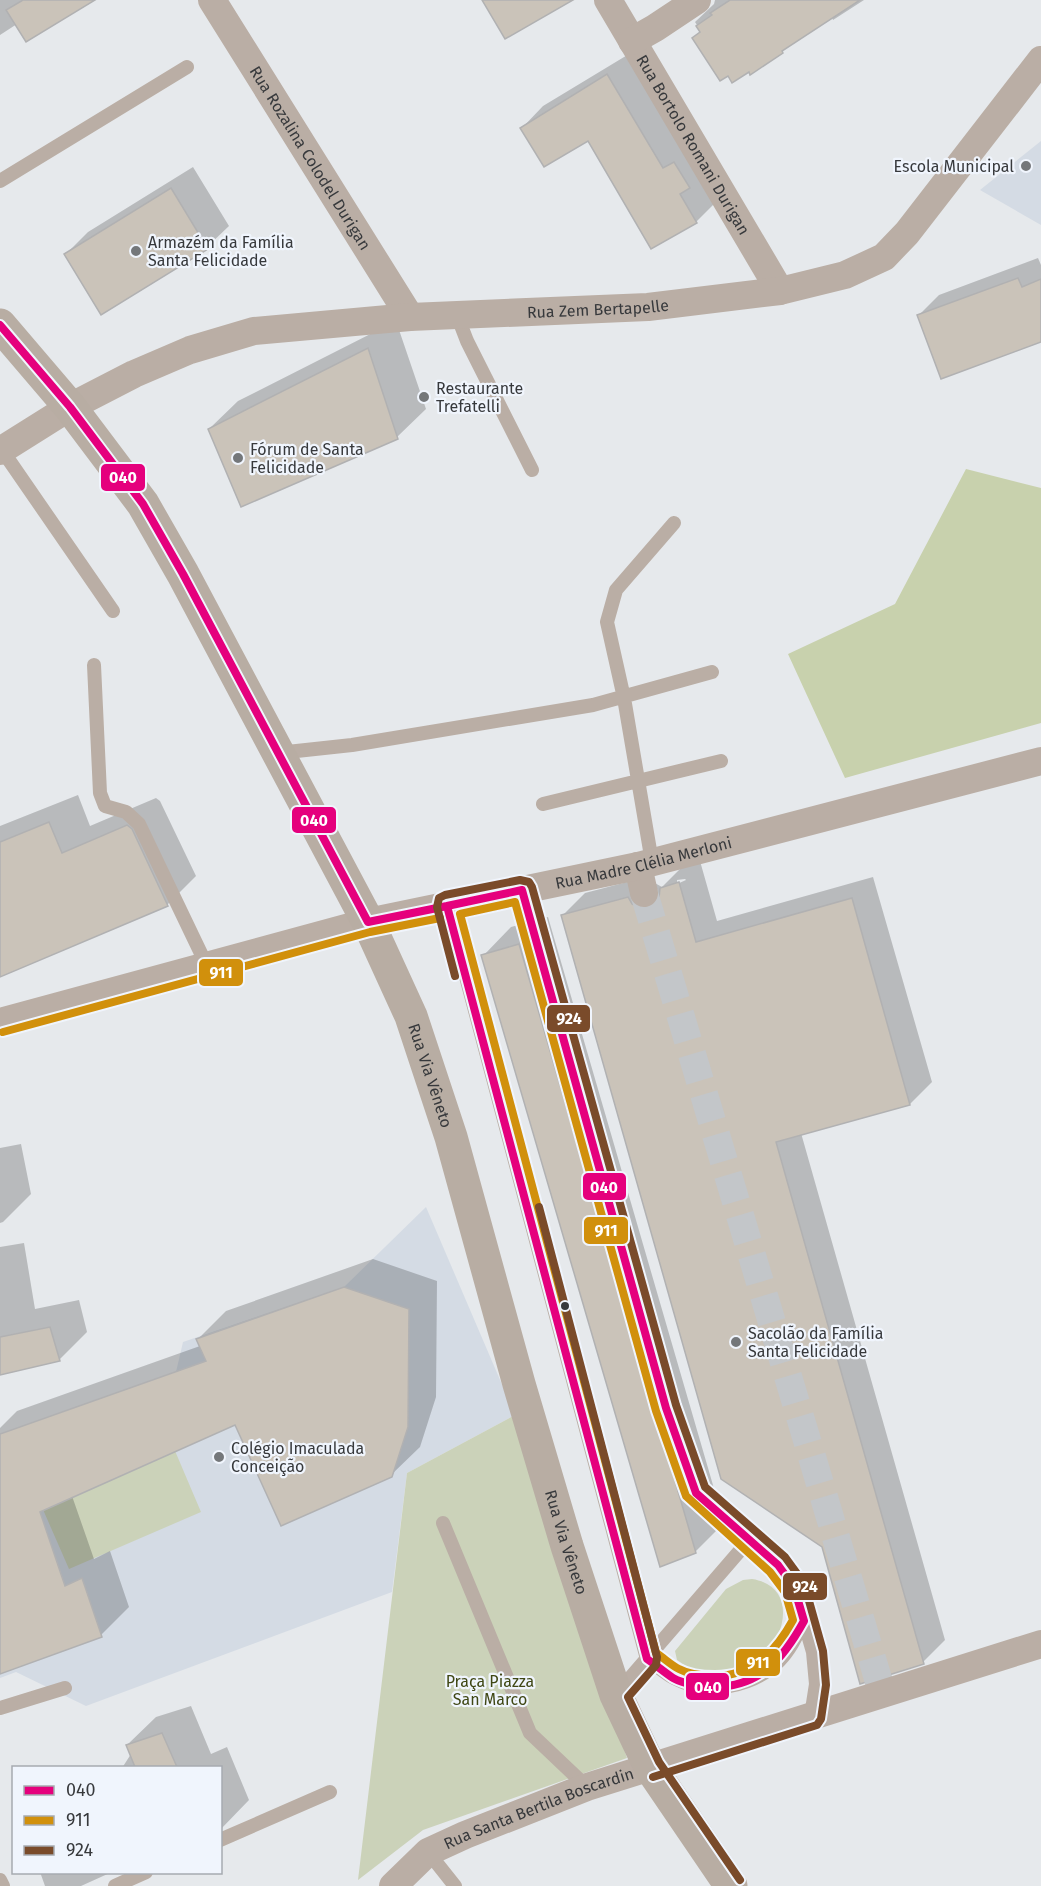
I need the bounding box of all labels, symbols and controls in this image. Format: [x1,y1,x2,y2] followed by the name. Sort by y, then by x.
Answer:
[632,51,754,238] street label: Rua Bortolo Romani Durigan
[246,63,375,253] street label: Rua Rozalina Colodel Durigan
[893,157,1014,176] place label: Escola Municipal
[1019,159,1033,173] marker: Escola Municipal
[148,233,294,270] place label: Armazém da Família Santa Felicidade
[129,244,143,258] marker: Armazém da Família Santa Felicidade
[527,296,670,322] street label: Rua Zem Bertapelle
[436,379,523,416] place label: Restaurante Trefatelli
[417,390,431,404] marker: Restaurante Trefatelli
[250,440,364,477] place label: Fórum de Santa Felicidade
[231,451,245,465] marker: Fórum de Santa Felicidade
[100,463,146,492] line badge: 040
[109,468,137,487] text: 040
[291,806,337,834] line badge: 040
[300,811,328,830] text: 040
[553,833,734,893] street label: Rua Madre Clélia Merloni
[198,958,244,987] line badge: 911
[209,963,233,982] text: 911
[546,1004,591,1033] line badge: 924
[556,1009,582,1028] text: 924
[404,1021,456,1130] street label: Rua Via Vêneto
[582,1172,627,1201] line badge: 040
[590,1178,618,1197] text: 040
[583,1216,629,1245] line badge: 911
[594,1221,618,1240] text: 911
[559,1300,571,1312] unlabelled marker
[748,1324,883,1361] place label: Sacolão da Família Santa Felicidade
[729,1335,743,1349] marker: Sacolão da Família Santa Felicidade
[231,1439,364,1477] place label: Colégio Imaculada Conceição
[212,1450,226,1464] marker: Colégio Imaculada Conceição
[541,1488,591,1597] street label: Rua Via Vêneto
[782,1572,828,1601] line badge: 924
[792,1577,818,1596] text: 924
[735,1648,781,1677] line badge: 911
[746,1653,770,1672] text: 911
[446,1672,534,1709] park label: Praça Piazza San Marco
[685,1672,730,1701] line badge: 040
[694,1678,722,1697] text: 040
[441,1764,636,1853] street label: Rua Santa Bertila Boscardin
[12,1766,222,1874] legend
[66,1779,96,1801] text: 040
[66,1809,90,1831] text: 911
[66,1839,93,1861] text: 924

